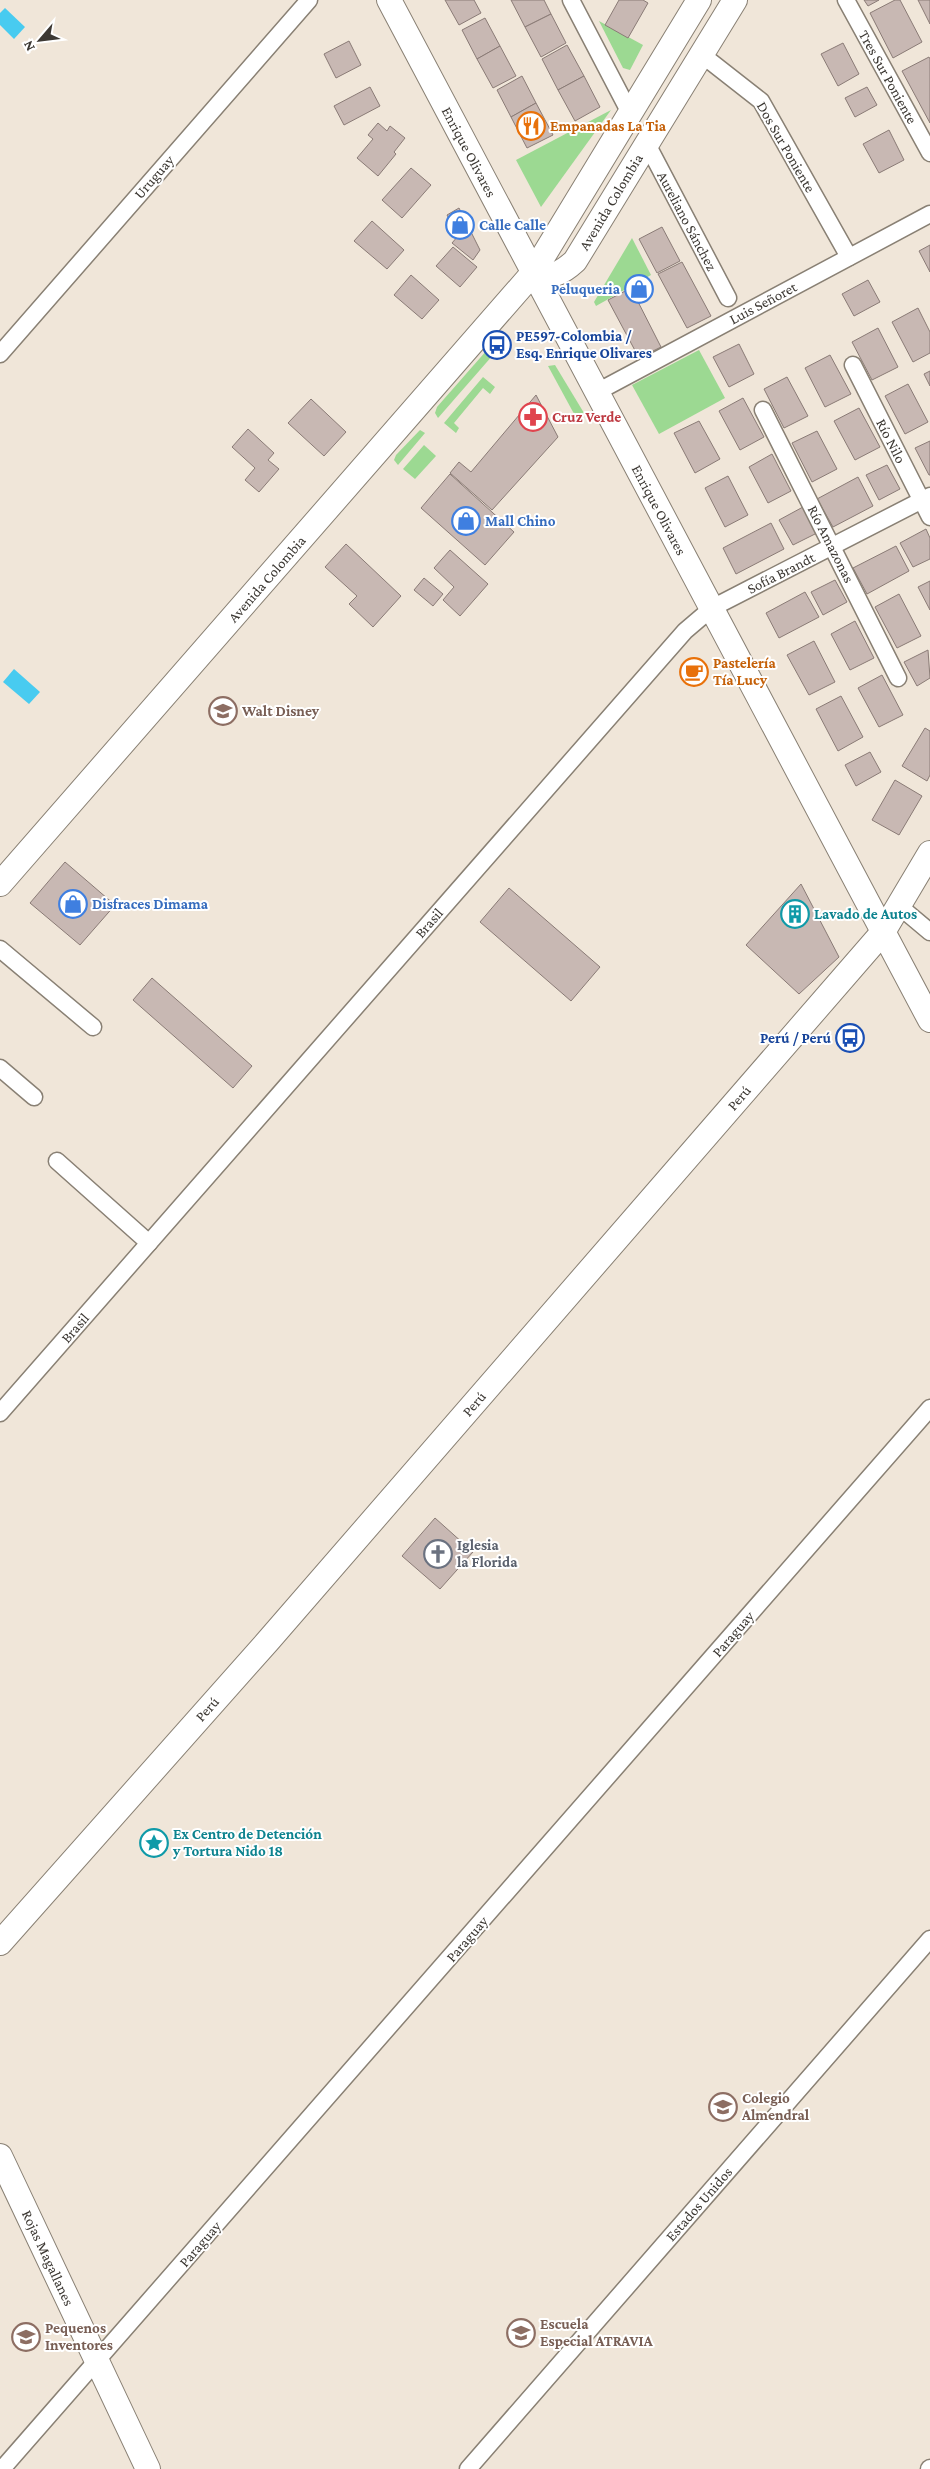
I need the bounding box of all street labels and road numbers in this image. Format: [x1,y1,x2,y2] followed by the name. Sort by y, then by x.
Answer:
[856,27,920,127] street label: Tres Sur Poniente
[754,99,819,196] street label: Dos Sur Poniente
[438,104,500,200] street label: Enrique Olivares
[576,151,646,253] street label: Avenida Colombia
[131,152,178,203] street label: Uruguay
[654,169,720,273] street label: Aureliano Sánchez
[727,278,800,327] street label: Luis Señoret
[873,416,909,466] street label: Río Nilo
[628,462,690,558] street label: Enrique Olivares
[805,503,857,585] street label: Río Amazonas
[225,532,309,626] street label: Avenida Colombia
[745,549,818,597] street label: Sofía Brandt
[412,905,446,941] street label: Brasil
[724,1082,754,1113] street label: Perú
[58,1310,92,1346] street label: Brasil
[459,1388,489,1419] street label: Perú
[709,1608,758,1661] street label: Paraguay
[192,1694,222,1724] street label: Perú
[443,1913,492,1966] street label: Paraguay
[663,2164,736,2244] street label: Estados Unidos
[18,2208,77,2309] street label: Rojas Magallanes
[176,2218,225,2271] street label: Paraguay

